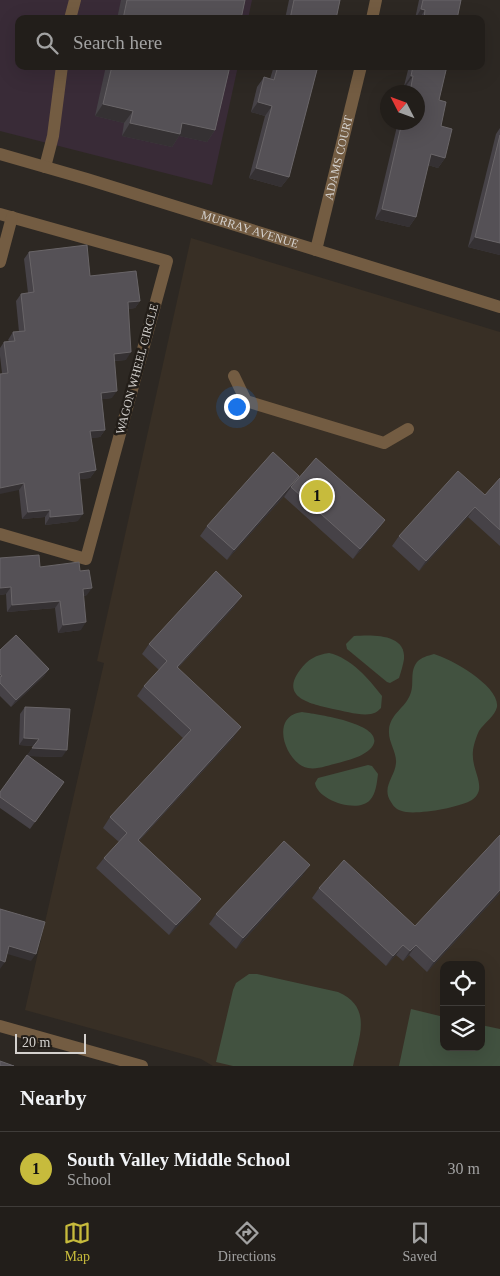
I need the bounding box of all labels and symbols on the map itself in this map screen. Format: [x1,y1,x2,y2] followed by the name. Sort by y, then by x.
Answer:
[380,85,425,130] north arrow
[322,113,356,201] street label: ADAMS COURT
[199,208,300,251] street label: MURRAY AVENUE
[113,302,161,436] street label: WAGON WHEEL CIRCLE
[224,394,250,420] your location
[301,477,333,515] pin: 1
[15,1031,86,1054] scale bar

